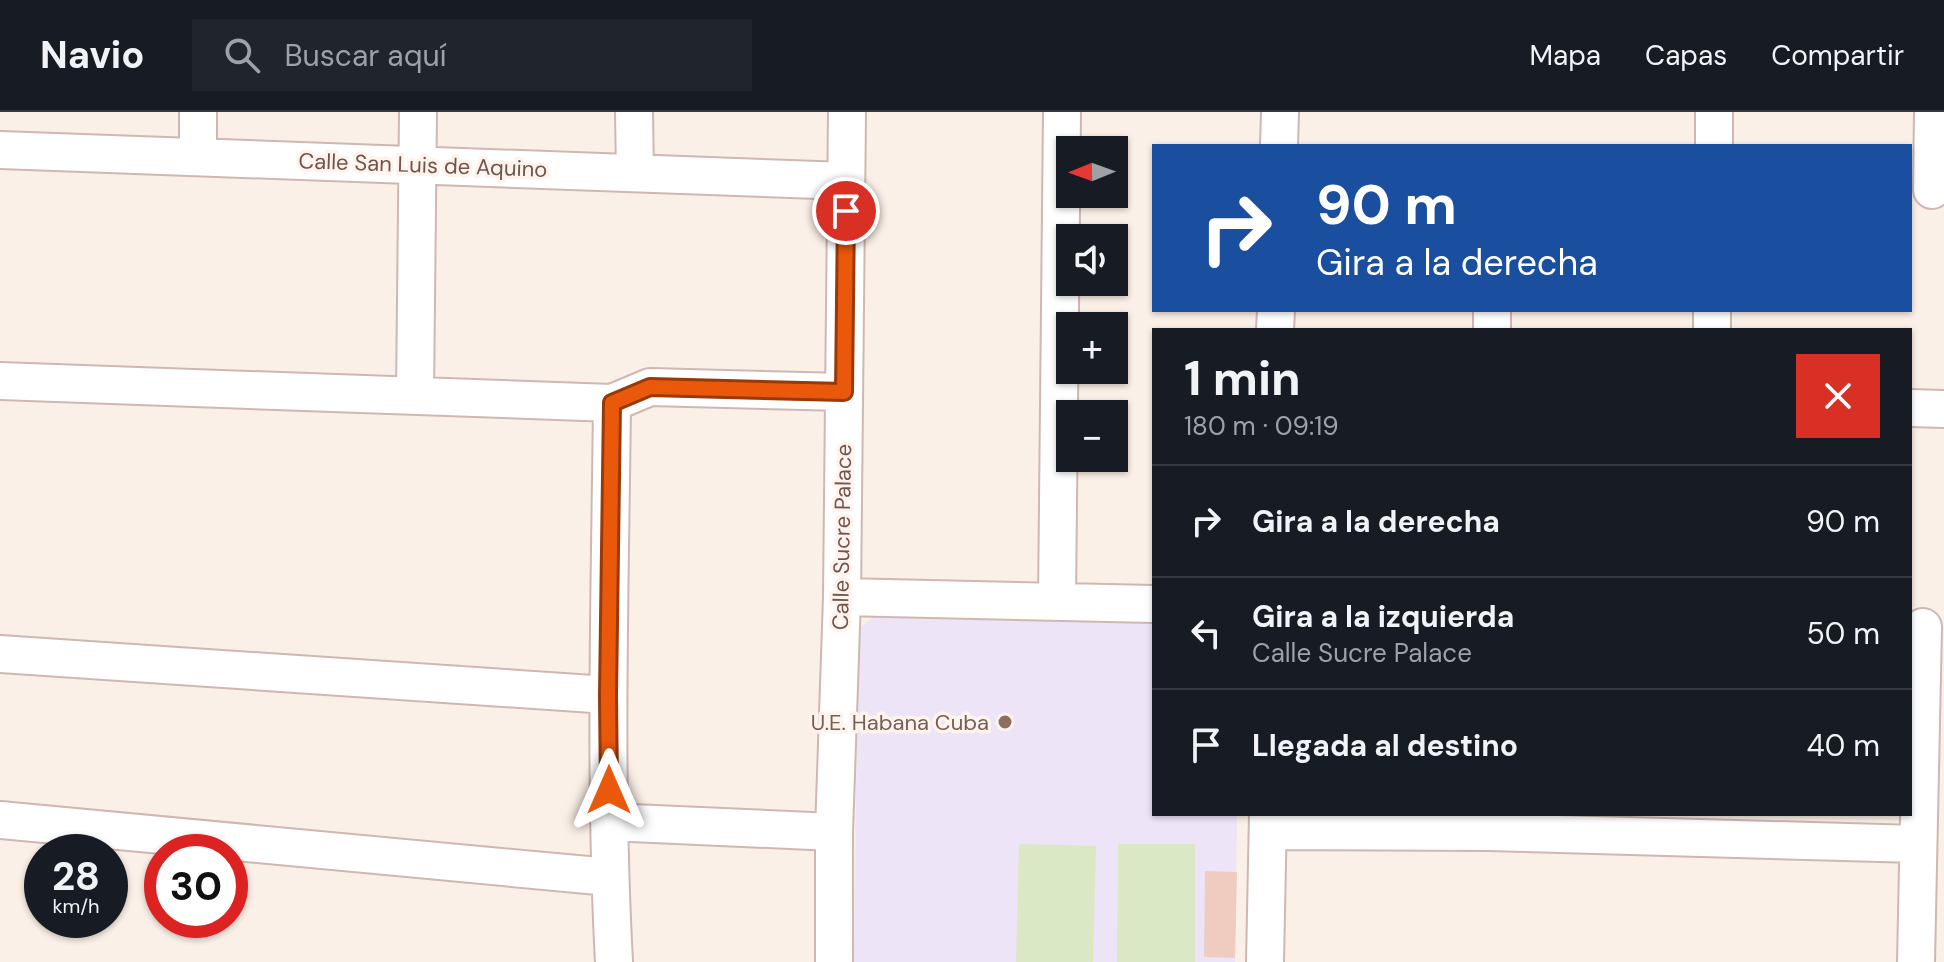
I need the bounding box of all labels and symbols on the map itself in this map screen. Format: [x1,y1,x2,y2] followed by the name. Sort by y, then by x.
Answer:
[1056,136,1128,208] north arrow
[298,146,548,184] street label: Calle San Luis de Aquino
[812,177,880,245] pin
[826,444,858,630] street label: Calle Sucre Palace
[811,708,989,737] place label: U.E. Habana Cuba
[996,713,1014,731] marker: U.E. Habana Cuba
[567,748,651,832] position arrow
[144,834,248,938] speed limit sign: 30

